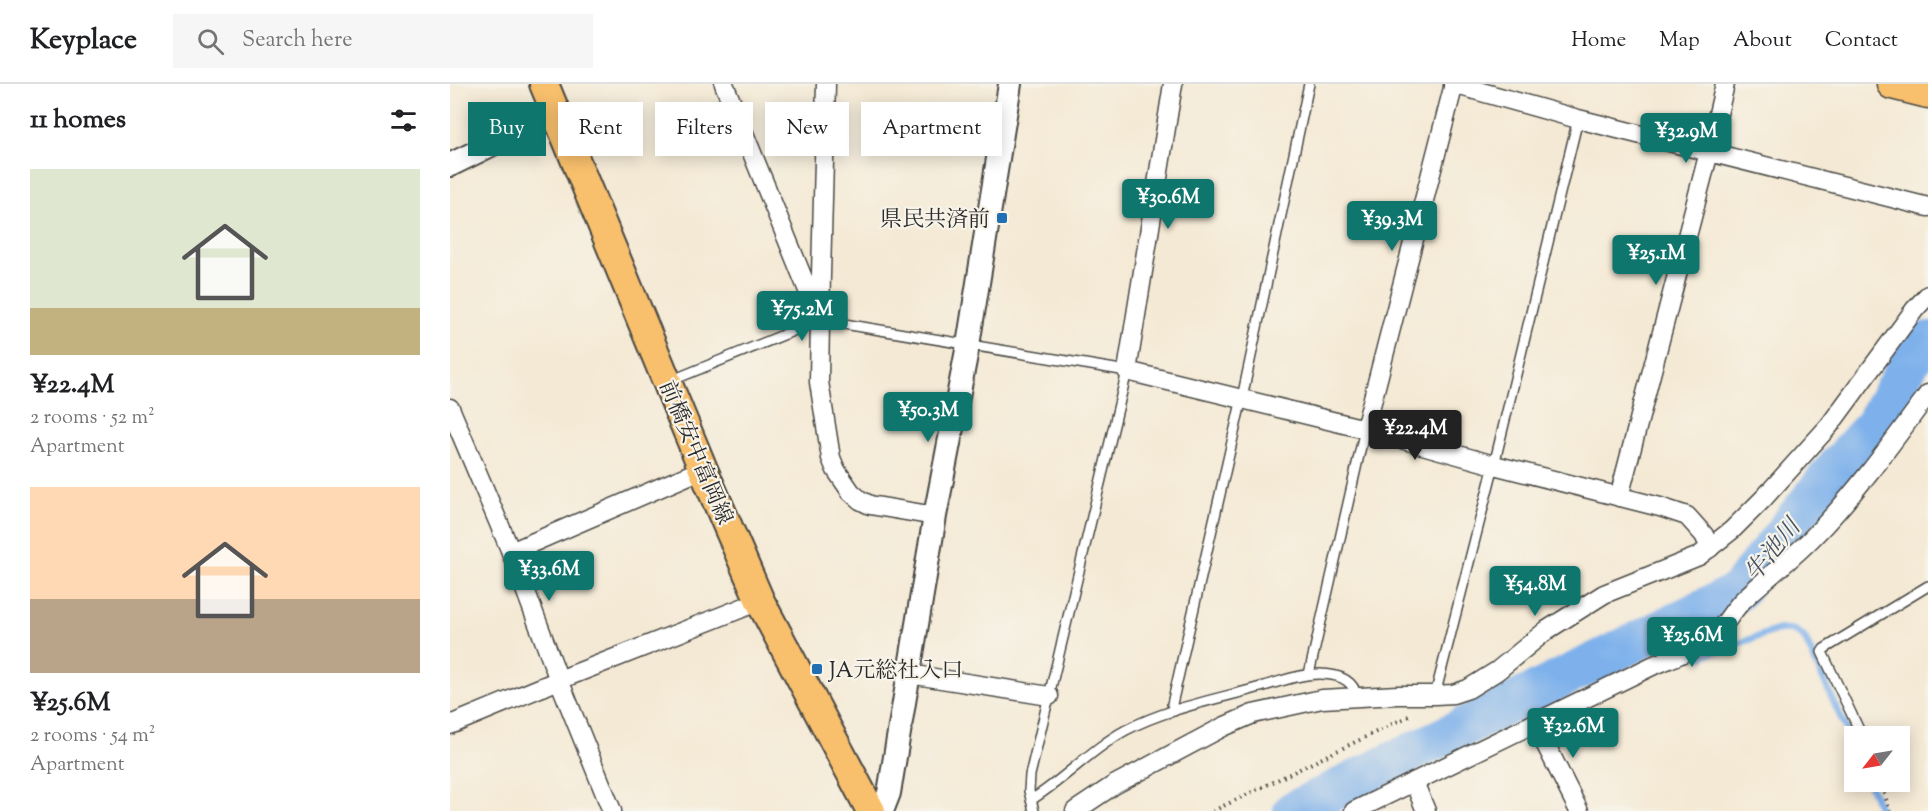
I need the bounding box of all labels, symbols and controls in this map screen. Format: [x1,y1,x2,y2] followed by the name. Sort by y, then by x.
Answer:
[173,14,593,68] search box
[30,21,137,61] text: Keyplace
[194,25,227,58] icon: search
[242,25,352,57] text: Search here
[1571,26,1626,56] text: Home
[1659,26,1700,56] text: Map
[1733,26,1792,56] text: About
[1825,26,1898,56] text: Contact
[30,102,126,139] text: 11 homes
[468,102,546,156] chip: Buy
[558,102,643,156] chip: Rent
[655,102,753,156] chip: Filters
[765,102,849,156] chip: New
[861,102,1002,156] chip: Apartment
[387,104,420,137] icon: filters
[1637,113,1735,164] pin: ¥32.9M
[1654,118,1718,147] text: ¥32.9M
[1119,179,1217,230] pin: ¥30.6M
[1136,184,1200,213] text: ¥30.6M
[1343,201,1441,252] pin: ¥39.3M
[880,205,990,237] place label: 県民共済前
[1361,206,1423,235] text: ¥39.3M
[171,208,279,316] icon: home
[995,211,1009,225] marker: 県民共済前
[1607,235,1705,286] pin: ¥25.1M
[1626,240,1686,269] text: ¥25.1M
[753,291,851,342] pin: ¥75.2M
[771,296,833,325] text: ¥75.2M
[30,367,114,404] text: ¥22.4M
[649,376,739,530] street label: 前橋安中富岡線
[879,392,977,443] pin: ¥50.3M
[897,397,959,426] text: ¥50.3M
[30,404,155,433] text: 2 rooms · 52 m²
[1366,410,1464,461] pin: ¥22.4M
[1383,415,1447,444] text: ¥22.4M
[30,433,125,462] text: Apartment
[1738,510,1811,590] water label: 牛池川
[171,526,279,634] icon: home
[500,551,598,602] pin: ¥33.6M
[518,556,580,585] text: ¥33.6M
[1486,566,1584,617] pin: ¥54.8M
[1503,571,1567,600] text: ¥54.8M
[1643,617,1741,668] pin: ¥25.6M
[1661,622,1723,651] text: ¥25.6M
[828,656,963,688] place label: JA元総社入口
[810,662,824,676] marker: JA元総社入口
[30,685,110,722] text: ¥25.6M
[1524,708,1622,759] pin: ¥32.6M
[1541,713,1605,742] text: ¥32.6M
[30,722,155,751] text: 2 rooms · 54 m²
[1844,726,1910,792] north arrow
[1844,726,1910,792] map controls
[30,751,125,780] text: Apartment

